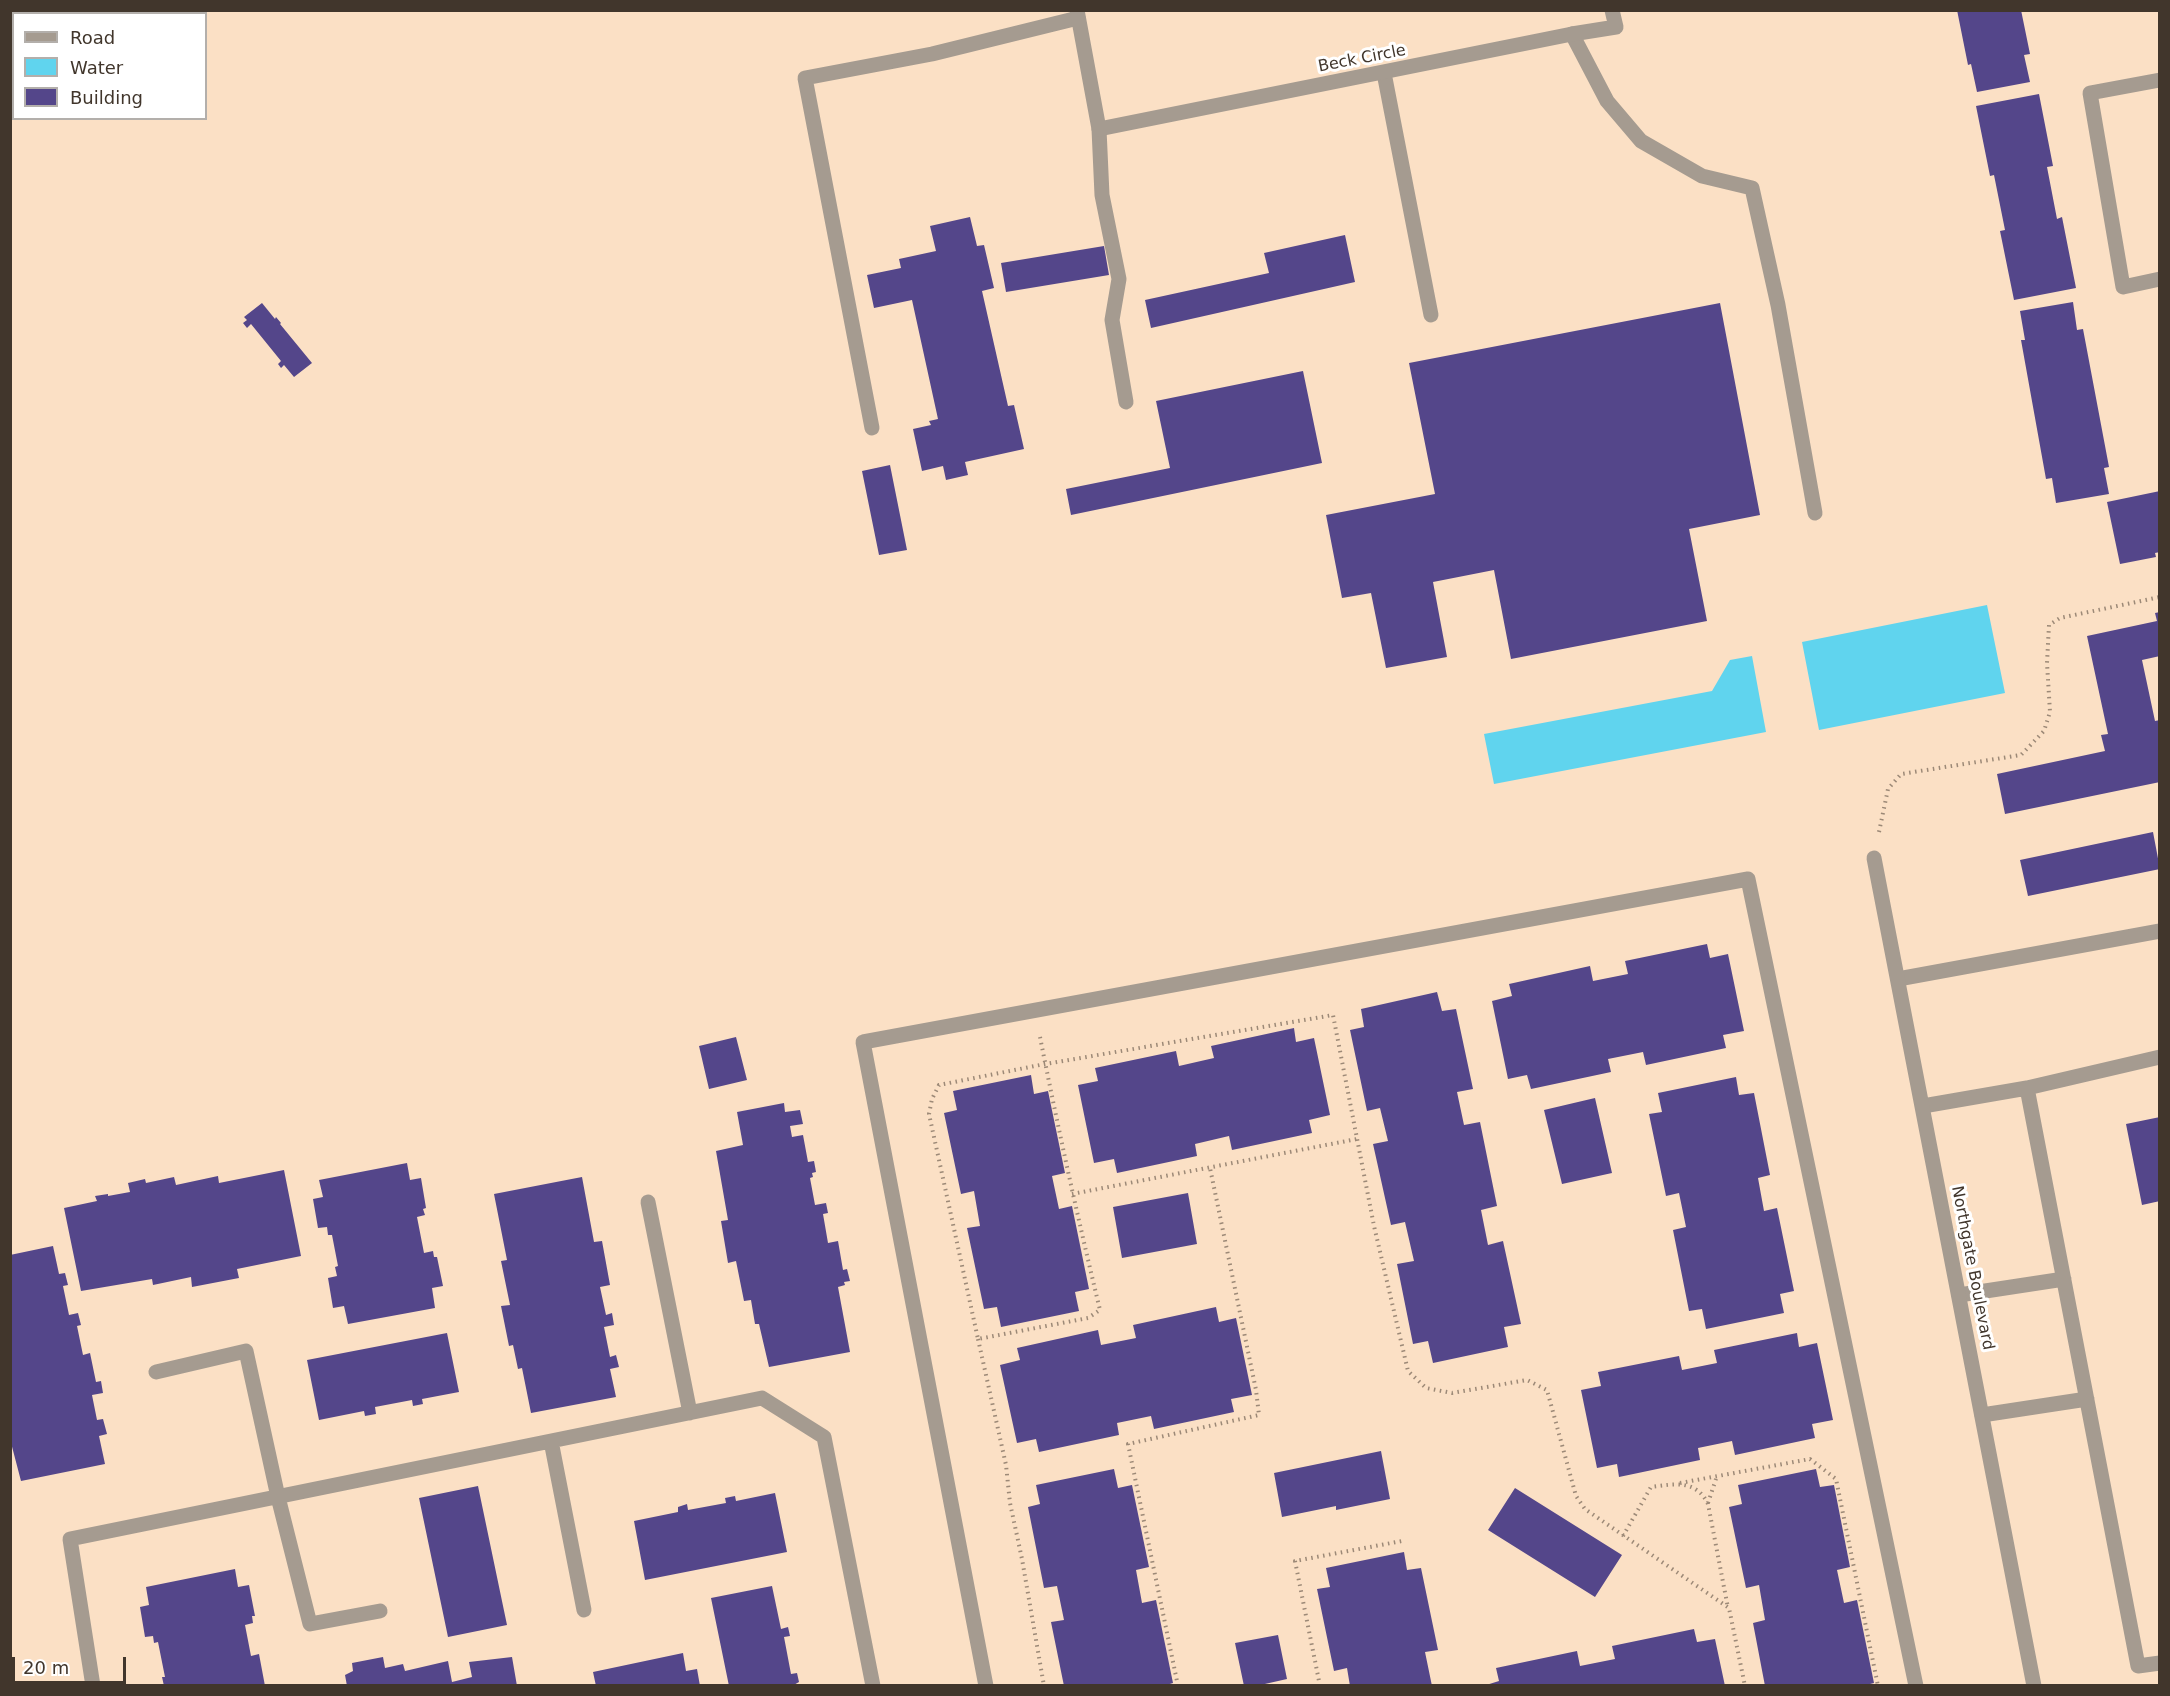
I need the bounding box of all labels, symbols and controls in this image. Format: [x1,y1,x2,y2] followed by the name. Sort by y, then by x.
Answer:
[12,12,207,120] legend
[70,27,115,48] text: Road
[1317,41,1407,77] street label: Beck Circle
[70,57,123,78] text: Water
[70,87,143,108] text: Building
[1947,1184,1997,1352] street label: Northgate Boulevard
[15,1645,129,1683] scale bar
[23,1657,69,1678] text: 20 m

